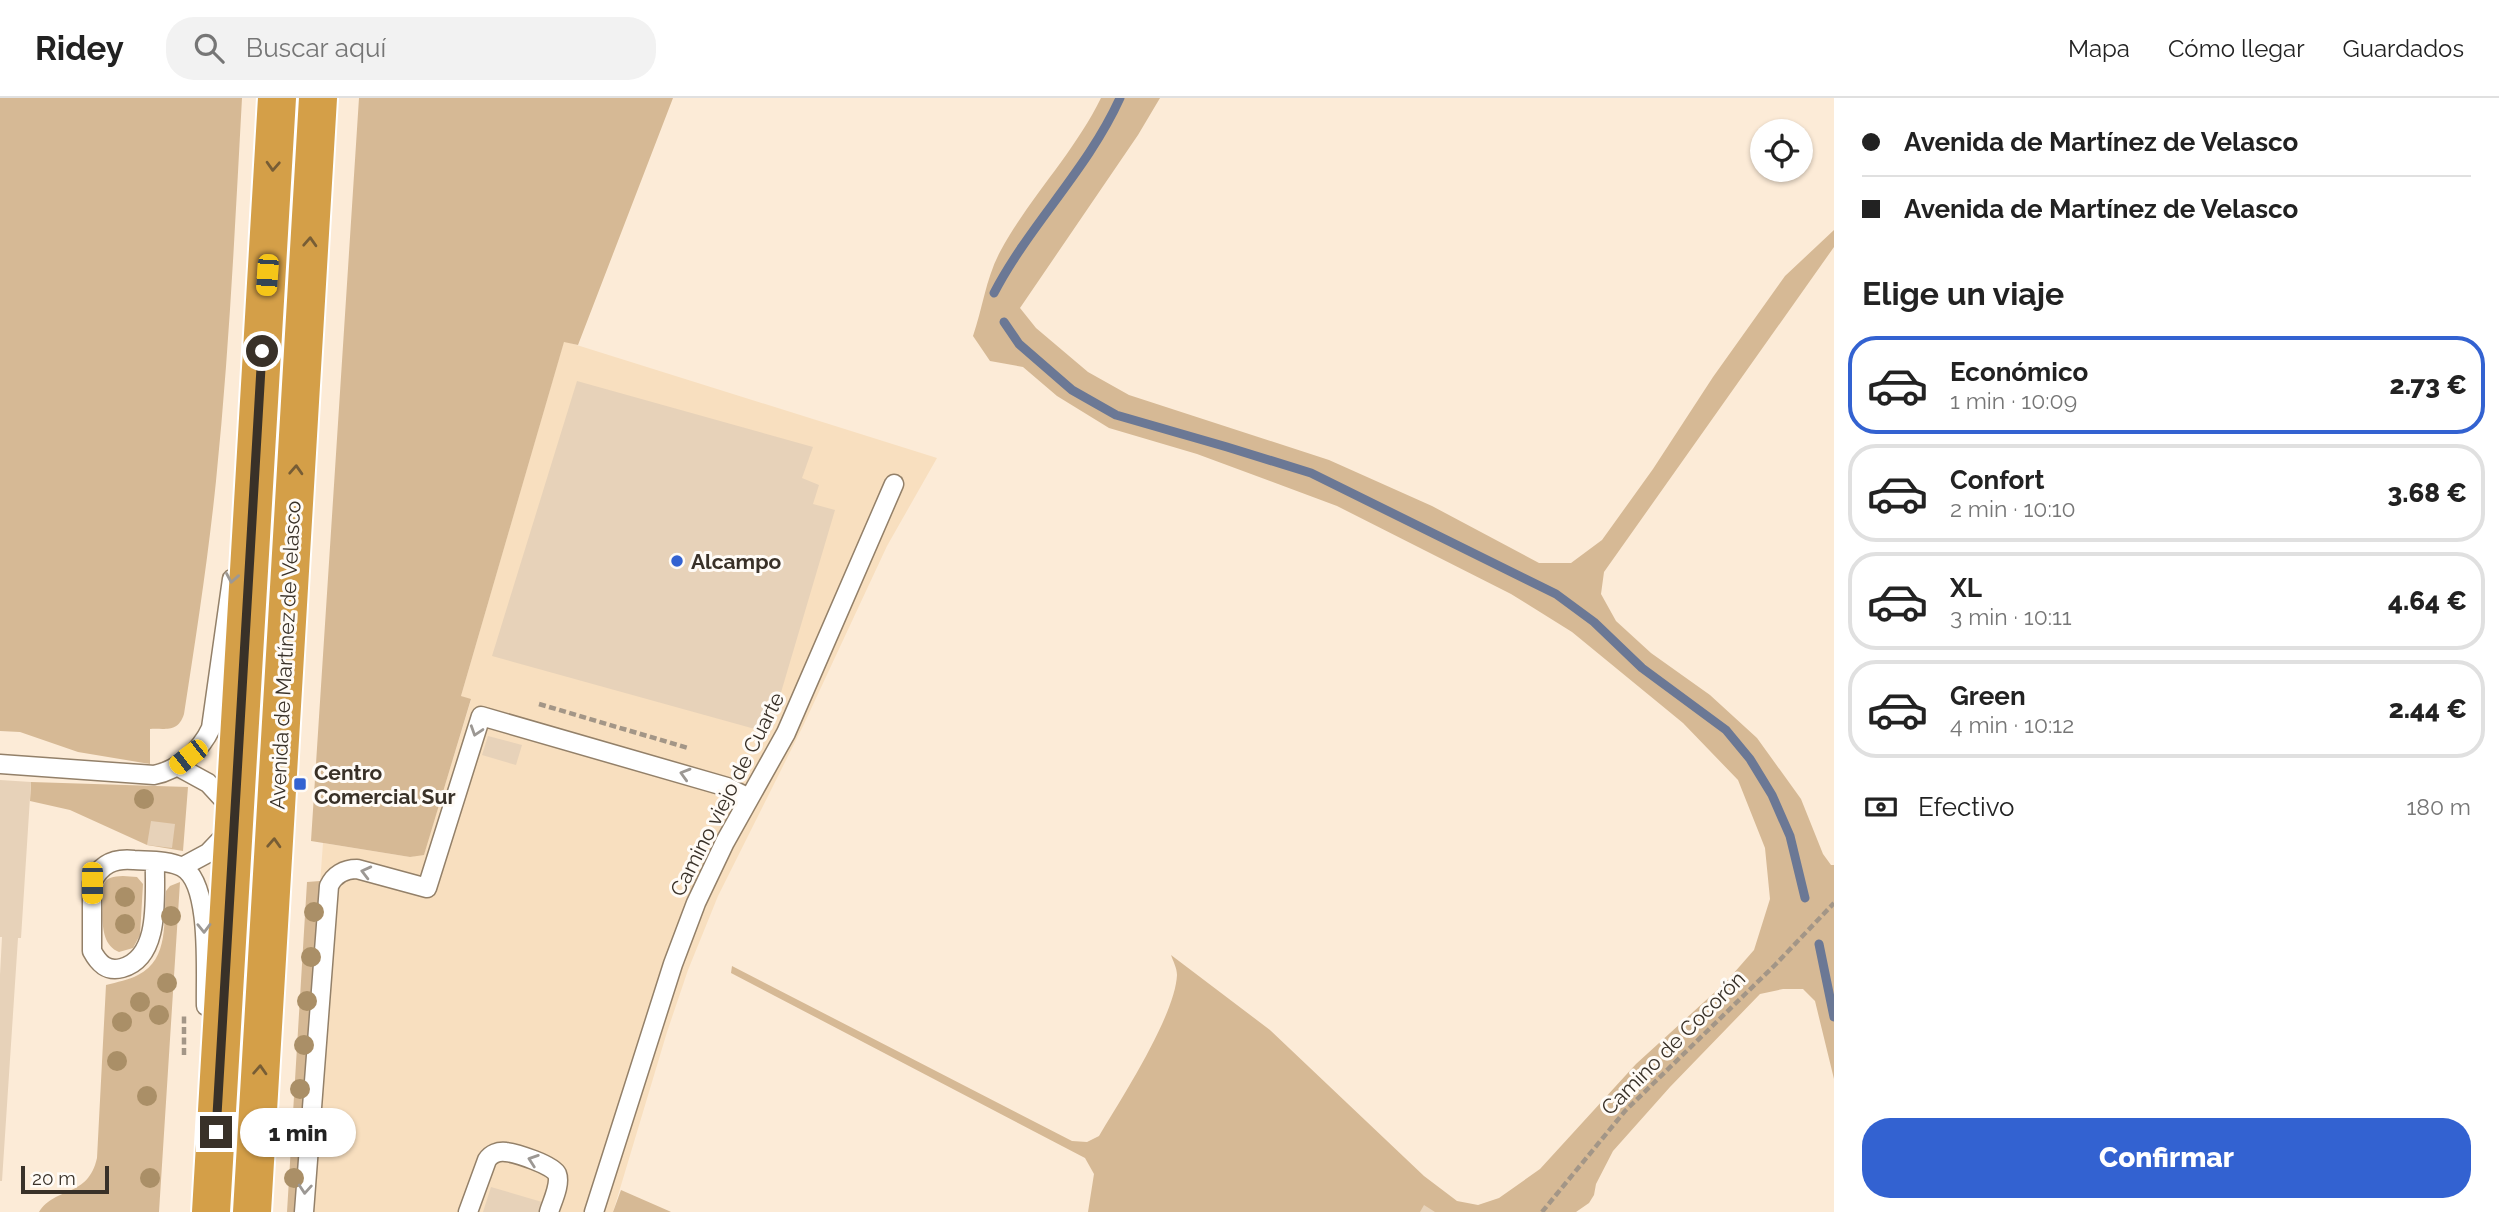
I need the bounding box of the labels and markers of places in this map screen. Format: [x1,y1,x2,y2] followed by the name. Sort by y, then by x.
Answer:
[691,549,781,574] place label: Alcampo
[669,553,685,569] marker: Alcampo
[314,760,456,809] place label: Centro Comercial Sur
[292,776,308,792] marker: Centro Comercial Sur

